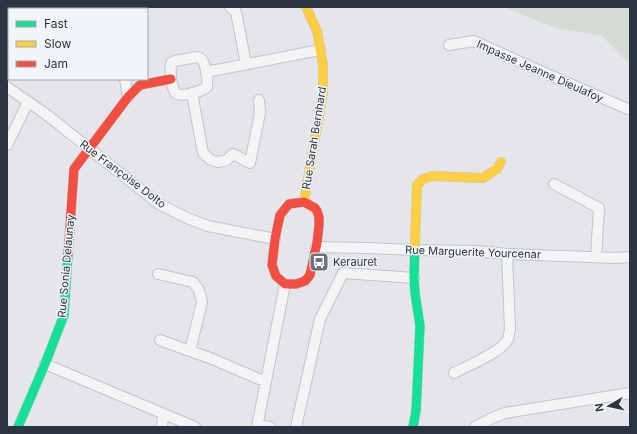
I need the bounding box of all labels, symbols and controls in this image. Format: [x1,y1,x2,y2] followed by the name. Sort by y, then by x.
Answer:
[8,8,148,80] legend
[44,16,68,31] text: Fast
[44,36,72,51] text: Slow
[475,37,605,105] street label: Impasse Jeanne Dieulafoy
[44,56,68,71] text: Jam
[299,86,329,190] street label: Rue Sarah Bernhard
[77,137,169,211] street label: Rue Françoise Dolto
[55,214,77,318] street label: Rue Sonia Delaunay
[405,243,541,261] street label: Rue Marguerite Yourcenar
[308,251,330,273] bus stop icon: Kerauret
[333,255,378,269] place label: Kerauret
[589,386,629,426] north arrow
[592,402,607,413] text: N

